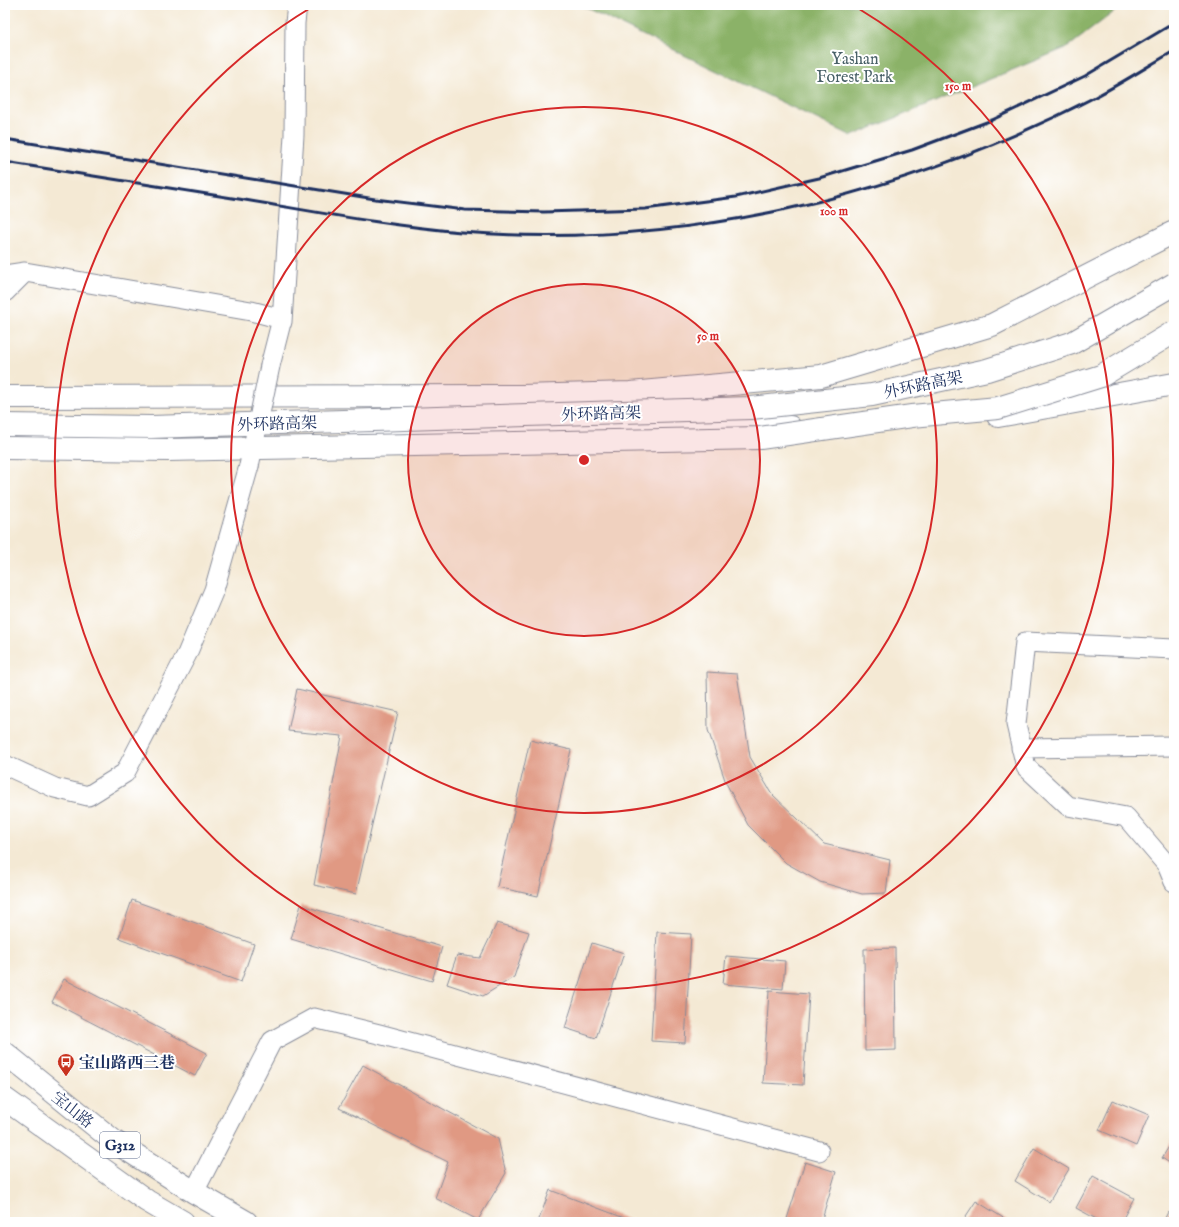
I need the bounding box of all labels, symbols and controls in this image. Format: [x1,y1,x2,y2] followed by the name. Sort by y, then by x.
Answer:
[817,50,894,88] park label: Yashan Forest Park
[945,79,972,94] text: 150 m
[820,204,849,219] text: 100 m
[697,329,720,344] text: 50 m
[882,368,965,404] street label: 外环路高架
[561,404,641,426] street label: 外环路高架
[237,414,317,436] street label: 外环路高架
[577,453,591,467] centre of rings
[56,1052,76,1077] bus stop icon: 宝山路西三巷
[79,1053,175,1074] place label: 宝山路西三巷
[47,1088,97,1133] street label: 宝山路
[100,1132,140,1158] road number: G312

